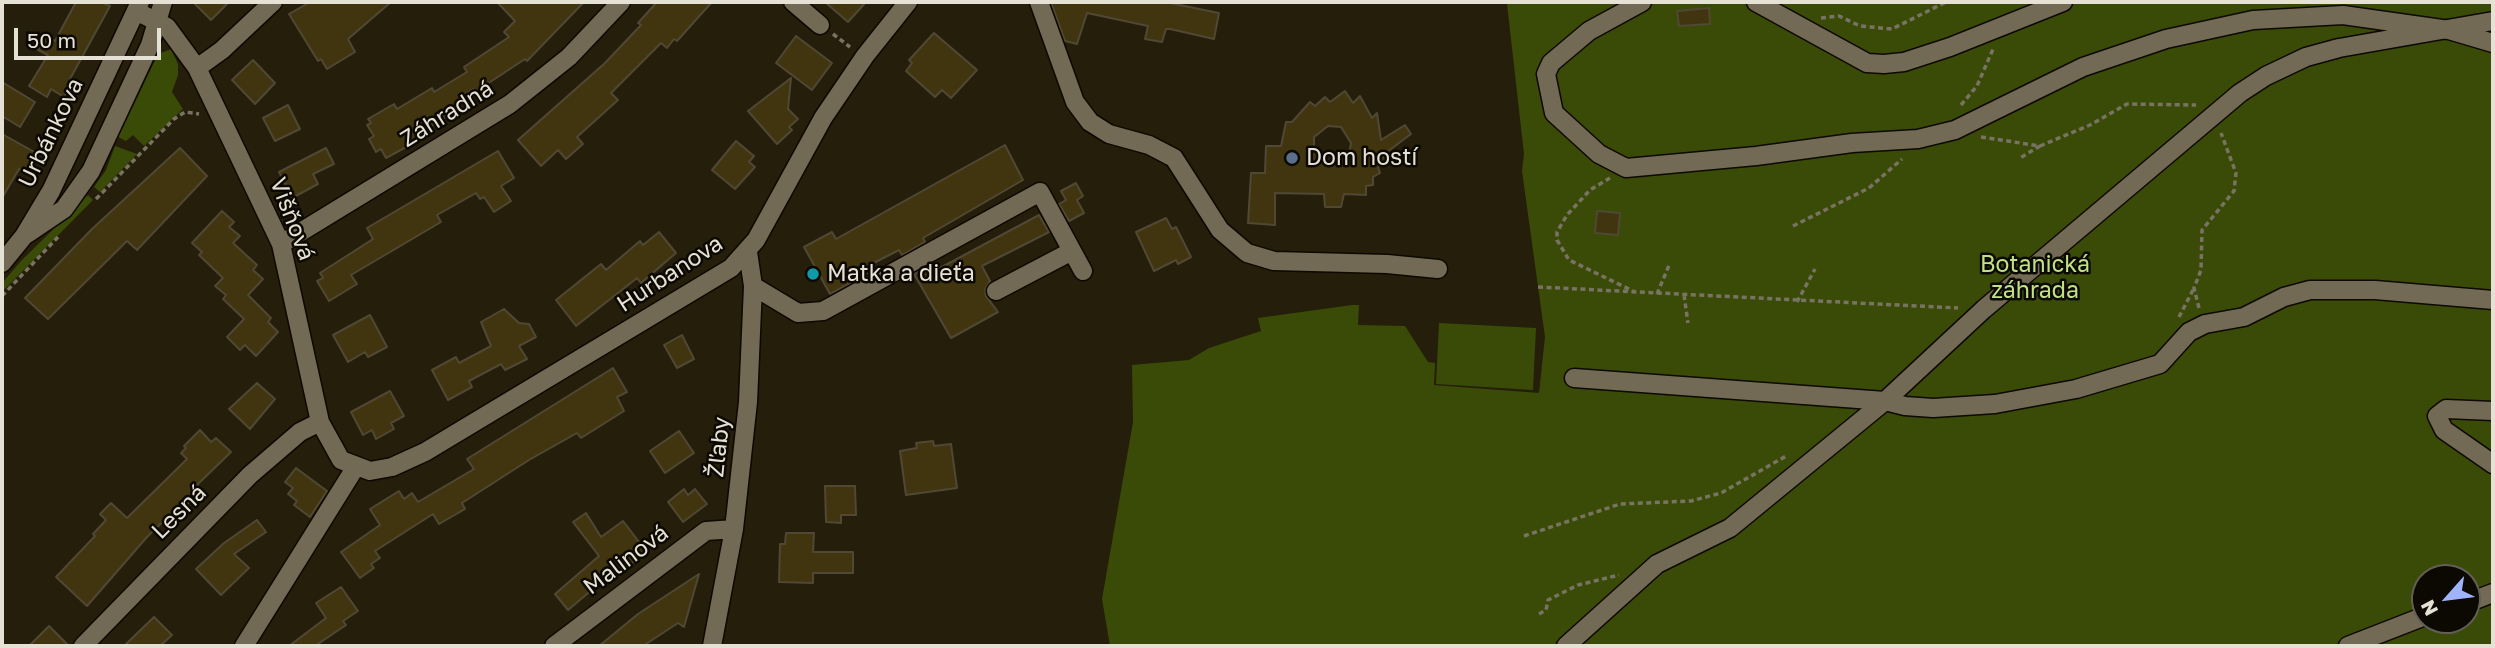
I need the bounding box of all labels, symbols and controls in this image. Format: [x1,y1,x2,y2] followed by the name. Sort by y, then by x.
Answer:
[18,14,164,58] scale bar
[27,27,76,53] text: 50 m
[13,74,89,192] street label: Urbánkova
[396,75,498,153] street label: Záhradná
[1306,144,1418,172] place label: Dom hostí
[1284,150,1300,166] marker: Dom hostí
[264,174,320,264] street label: Višňová
[612,230,728,318] street label: Hurbanova
[1980,251,2090,305] park label: Botanická záhrada
[827,260,975,288] place label: Matka a dieťa
[805,266,821,282] marker: Matka a dieťa
[702,415,736,479] street label: Žľaby
[146,479,212,545] street label: Lesná
[578,519,674,601] street label: Malinová
[2411,564,2481,634] north arrow
[2415,596,2442,620] text: N

